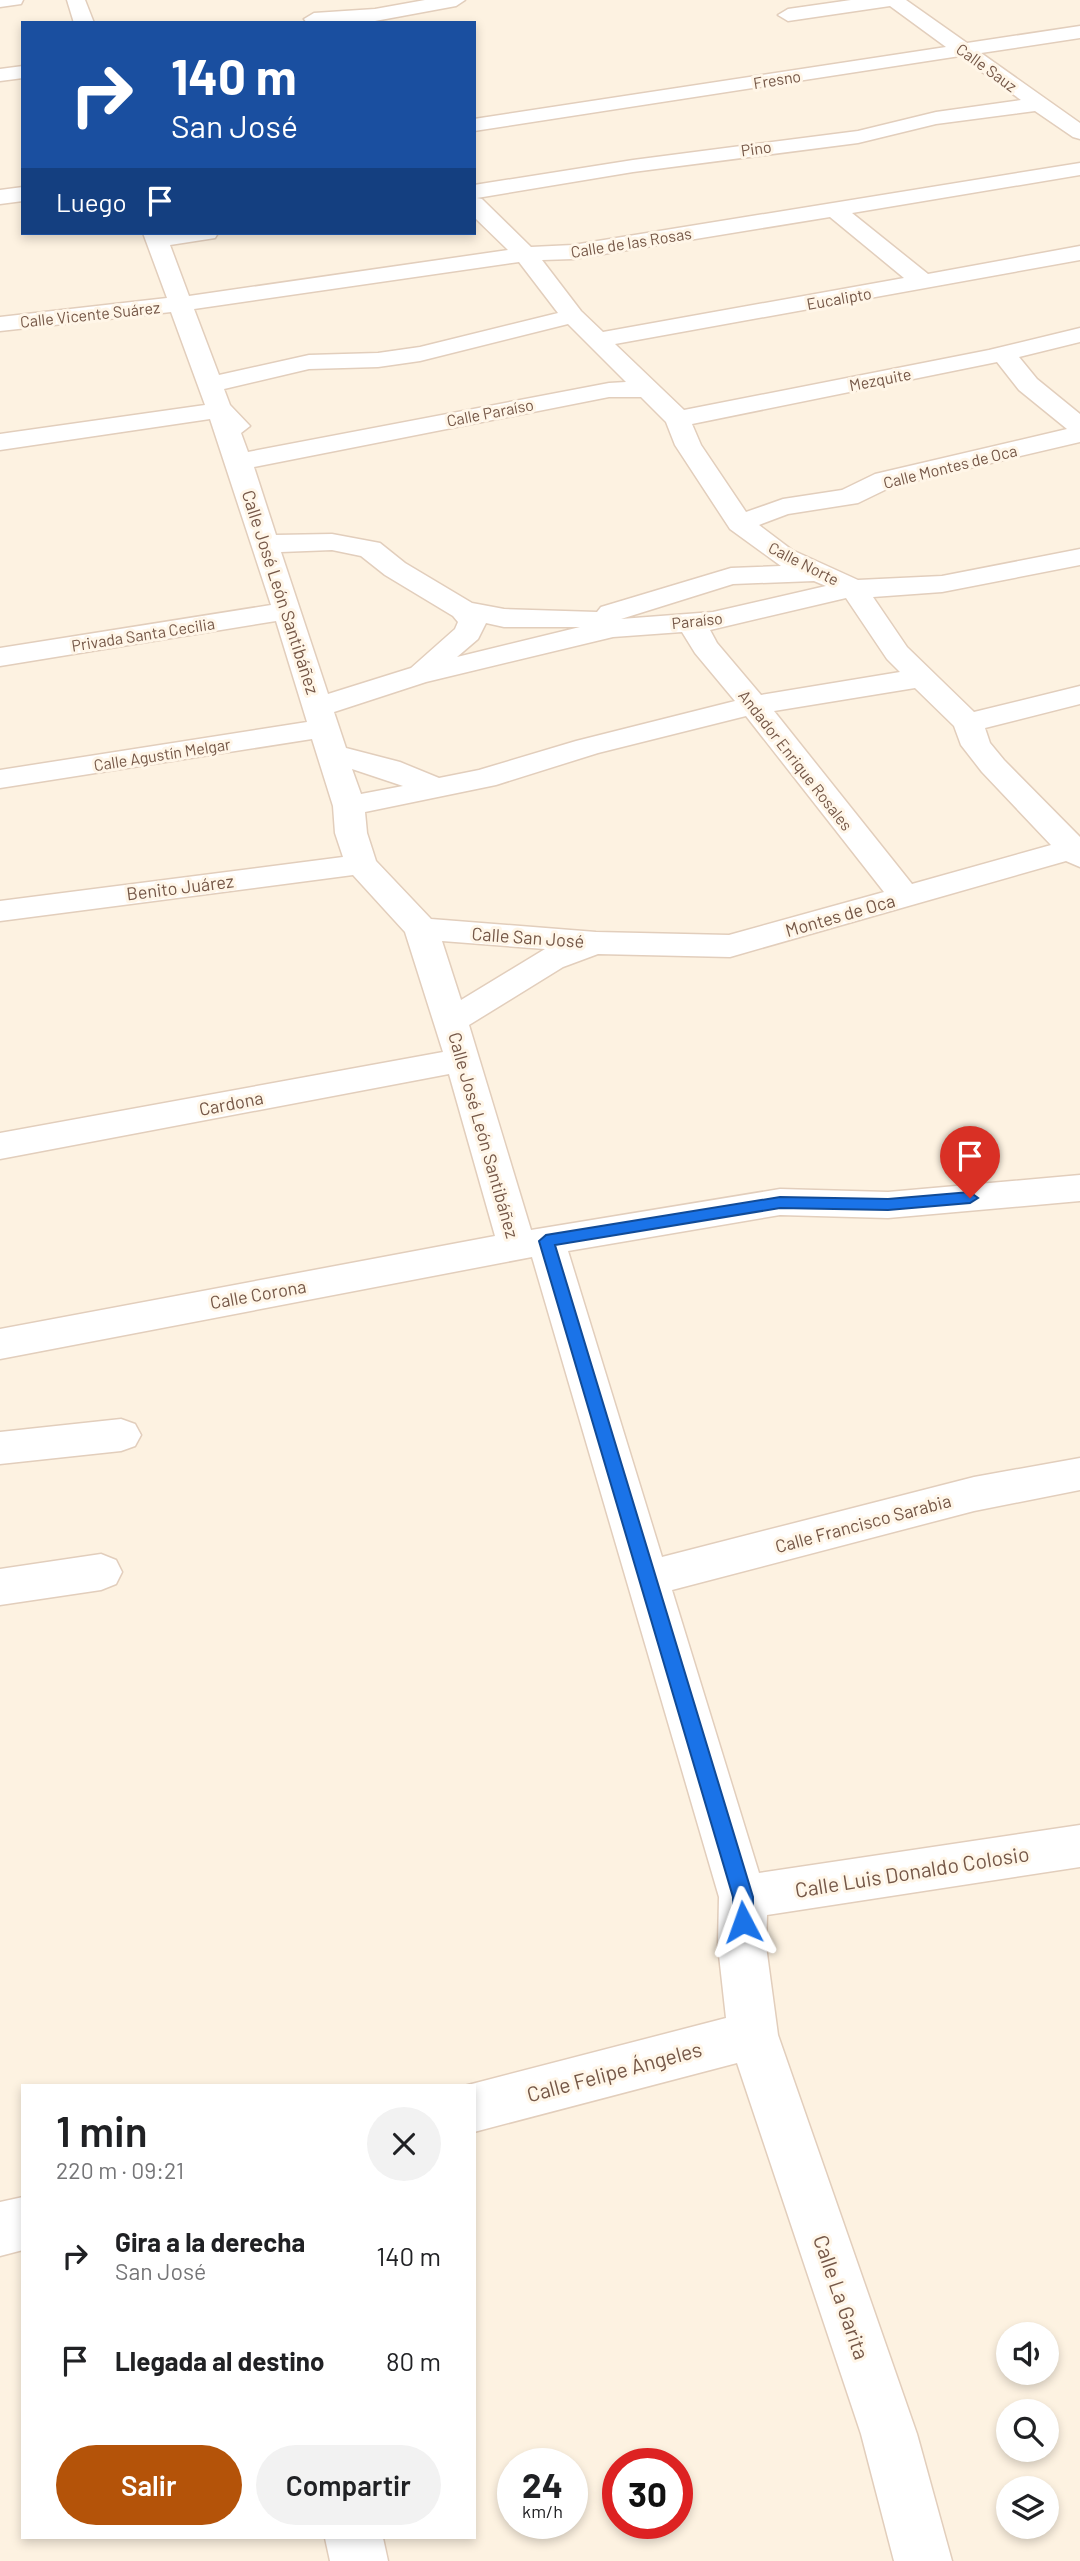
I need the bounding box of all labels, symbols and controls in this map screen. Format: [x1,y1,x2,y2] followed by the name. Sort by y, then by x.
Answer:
[953,39,1021,95] street label: Calle Sauz
[171,46,297,105] text: 140 m
[56,49,147,140] icon: right
[752,66,802,92] street label: Fresno
[171,106,298,144] text: San José
[739,136,773,160] street label: Pino
[141,182,179,220] icon: arrive
[56,186,127,217] text: Luego
[569,223,693,261] street label: Calle de las Rosas
[805,283,873,313] street label: Eucalipto
[19,297,161,331] street label: Calle Vicente Suárez
[847,364,913,394] street label: Mezquite
[445,394,535,430] street label: Calle Paraíso
[881,440,1019,492] street label: Calle Montes de Oca
[238,487,324,697] street label: Calle José León Santibáñez
[766,537,842,589] street label: Calle Norte
[670,608,724,632] street label: Paraíso
[70,613,216,655] street label: Privada Santa Cecilia
[735,686,857,834] street label: Andador Enrique Rosales
[92,734,232,774] street label: Calle Agustín Melgar
[125,869,235,905] street label: Benito Juárez
[783,889,897,941] street label: Montes de Oca
[471,922,585,952] street label: Calle San José
[444,1030,524,1240] street label: Calle José León Santibáñez
[197,1086,265,1120] street label: Cardona
[940,1126,1000,1198] pin
[951,1137,989,1175] icon: arrive
[208,1275,308,1313] street label: Calle Corona
[773,1489,953,1557] street label: Calle Francisco Sarabia
[793,1840,1031,1902] street label: Calle Luis Donaldo Colosio
[706,1885,780,1959] position arrow
[524,2036,704,2106] street label: Calle Felipe Ángeles
[56,2105,148,2155] text: 1 min
[367,2107,441,2181] button: close
[56,2156,184,2184] text: 220 m · 09:21
[115,2226,305,2257] text: Gira a la derecha
[809,2231,875,2363] street label: Calle La Garita
[56,2237,94,2275] icon: right
[376,2240,441,2271] text: 140 m
[115,2257,206,2285] text: San José
[996,2322,1059,2539] map controls
[996,2322,1059,2385] button: sound
[56,2342,94,2380] icon: arrive
[115,2345,324,2376] text: Llegada al destino
[386,2345,441,2376] text: 80 m
[996,2399,1059,2462] button: search
[56,2445,242,2525] button: Salir
[256,2445,441,2525] button: Compartir
[602,2448,693,2539] speed limit sign: 30
[522,2463,563,2505] text: 24
[996,2476,1059,2539] button: layers
[522,2500,563,2522] text: km/h

